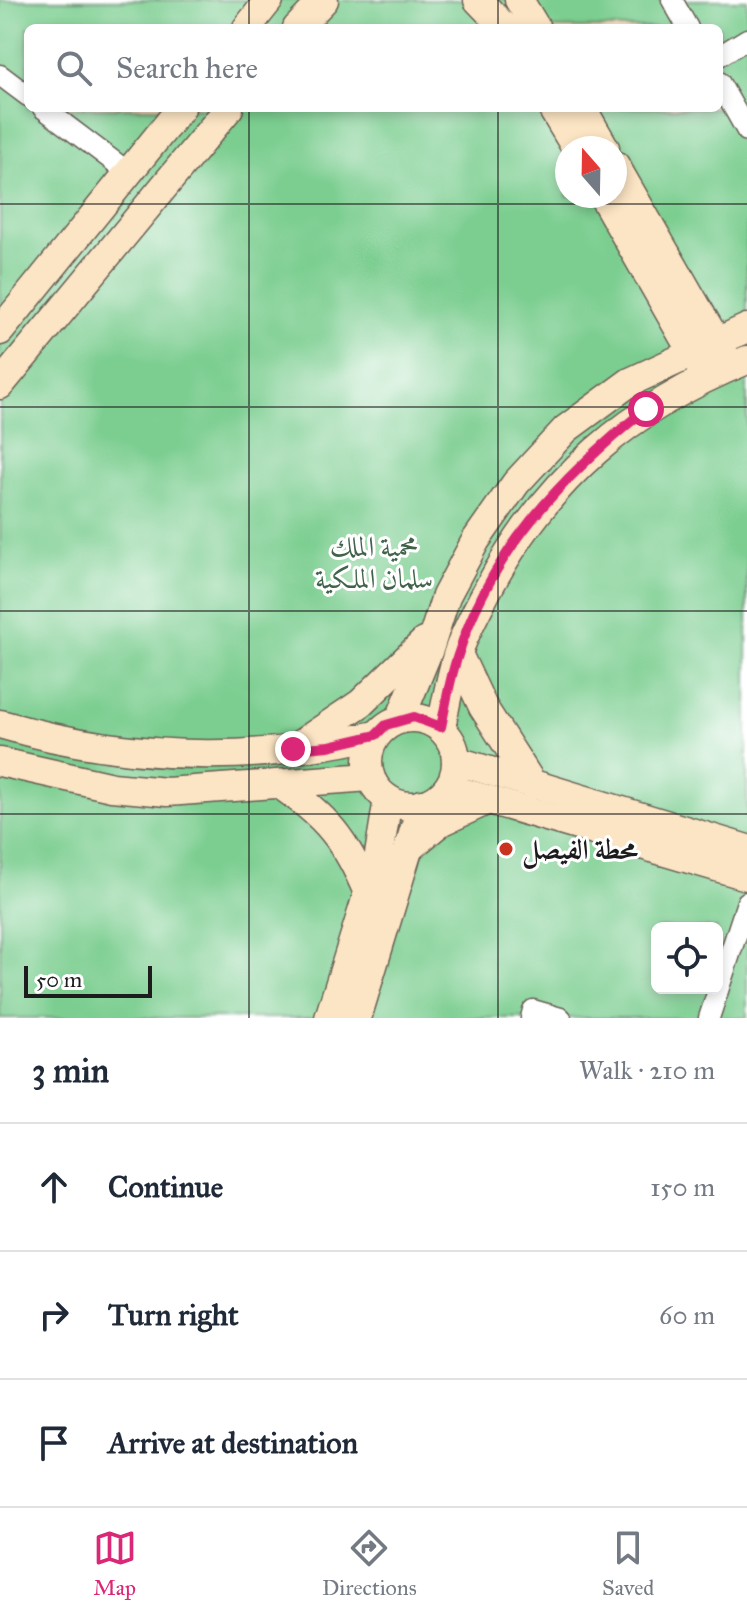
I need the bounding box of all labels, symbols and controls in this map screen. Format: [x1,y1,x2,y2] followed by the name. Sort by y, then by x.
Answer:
[24,24,723,112] search box
[52,46,96,90] icon: search
[116,50,258,86] text: Search here
[555,136,627,208] north arrow
[628,391,664,427] route start
[315,529,433,596] park label: محمية الملك سلمان الملكية
[275,731,311,767] route end
[522,832,639,869] place label: محطة الفيصل
[497,840,515,858] marker: محطة الفيصل
[651,922,723,994] map controls
[651,922,723,994] button: locate
[24,962,152,998] scale bar
[36,966,82,993] text: 50 m
[32,1050,109,1091] text: 3 min
[579,1054,715,1086] text: Walk · 210 m
[32,1165,76,1209] icon: ahead
[108,1169,223,1205] text: Continue
[650,1171,715,1203] text: 150 m
[32,1293,76,1337] icon: right
[108,1297,239,1333] text: Turn right
[659,1299,715,1331] text: 60 m
[32,1421,76,1465] icon: arrive
[108,1425,358,1461] text: Arrive at destination
[93,1526,137,1601] tab: Map
[322,1526,417,1601] tab: Directions
[602,1526,654,1601] tab: Saved

